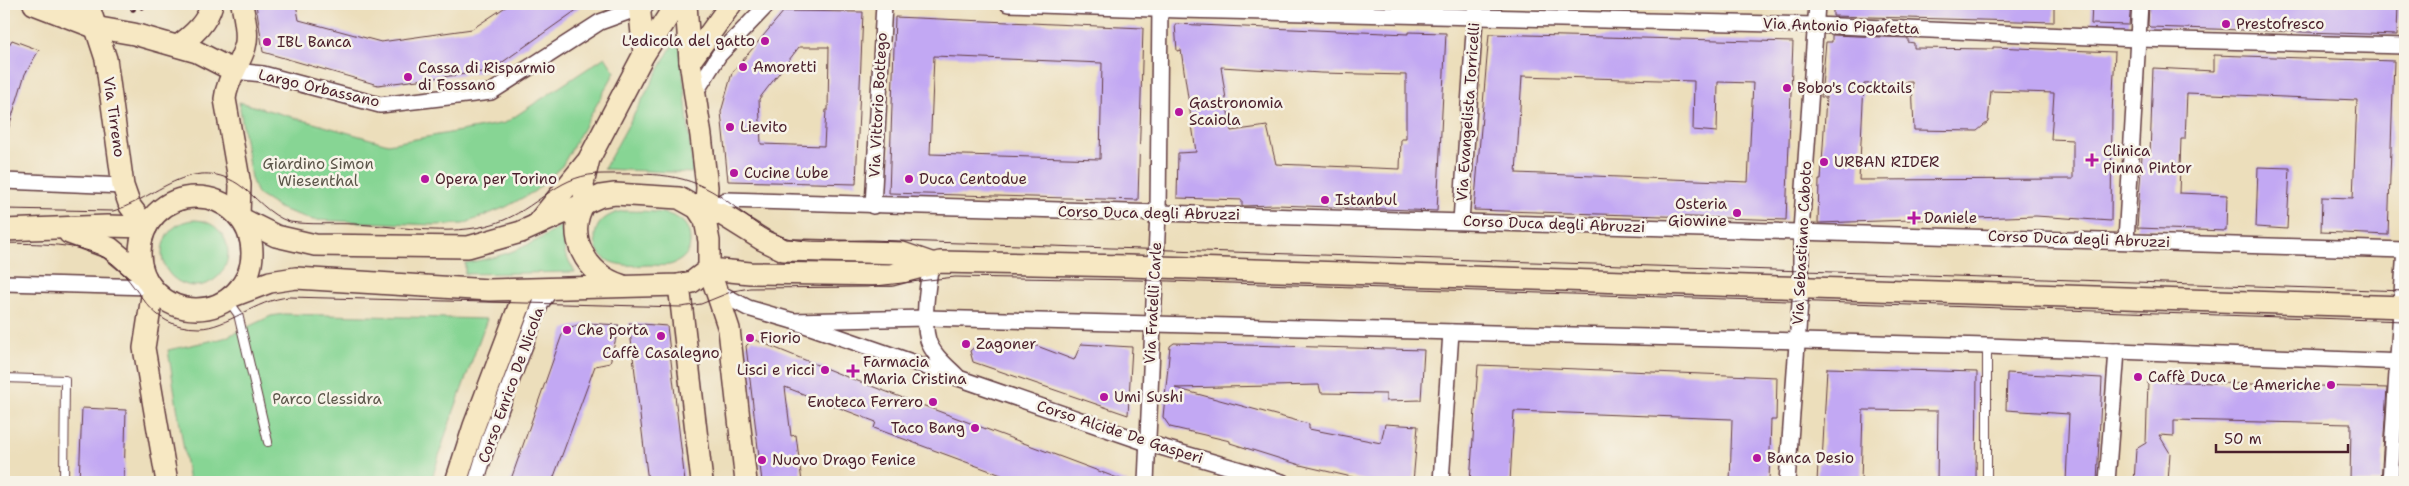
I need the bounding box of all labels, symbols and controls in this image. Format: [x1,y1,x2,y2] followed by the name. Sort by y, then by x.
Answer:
[1762,13,1920,39] street label: Via Antonio Pigafetta
[2236,14,2324,34] place label: Prestofresco
[2220,18,2232,30] marker: Prestofresco
[1452,22,1484,202] street label: Via Evangelista Torricelli
[622,31,755,51] place label: L'edicola del gatto
[277,32,352,52] place label: IBL Banca
[864,32,892,178] street label: Via Vittorio Bottego
[759,35,771,47] marker: L'edicola del gatto
[261,36,273,48] marker: IBL Banca
[753,57,817,77] place label: Amoretti
[418,58,555,95] place label: Cassa di Risparmio di Fossano
[737,61,749,73] marker: Amoretti
[256,64,382,112] street label: Largo Orbassano
[402,71,414,83] marker: Cassa di Risparmio di Fossano
[98,75,130,159] street label: Via Tirreno
[1797,78,1912,98] place label: Bobo's Cocktails
[1781,82,1793,94] marker: Bobo's Cocktails
[1189,93,1284,130] place label: Gastronomia Scaiola
[1173,106,1185,118] marker: Gastronomia Scaiola
[740,117,787,137] place label: Lievito
[724,121,736,133] marker: Lievito
[2103,141,2192,178] place label: Clinica Pinna Pintor
[1834,152,1939,172] place label: URBAN RIDER
[2085,153,2099,167] marker: Clinica Pinna Pintor
[262,154,374,191] park label: Giardino Simon Wiesenthal
[1818,156,1830,168] marker: URBAN RIDER
[1788,160,1816,326] street label: Via Sebastiano Caboto
[744,163,829,183] place label: Cucine Lube
[728,167,740,179] marker: Cucine Lube
[435,169,557,189] place label: Opera per Torino
[919,169,1027,189] place label: Duca Centodue
[419,173,431,185] marker: Opera per Torino
[903,173,915,185] marker: Duca Centodue
[1335,190,1397,210] place label: Istanbul
[1319,194,1331,206] marker: Istanbul
[1668,194,1728,231] place label: Osteria Giowine
[1058,201,1240,225] street label: Corso Duca degli Abruzzi
[1731,207,1743,219] marker: Osteria Giowine
[1924,208,1977,228] place label: Daniele
[1462,211,1646,237] street label: Corso Duca degli Abruzzi
[1908,212,1920,224] marker: Daniele
[1987,226,2171,252] street label: Corso Duca degli Abruzzi
[1140,242,1166,364] street label: Via Fratelli Carle
[473,304,549,466] street label: Corso Enrico De Nicola
[577,320,649,340] place label: Che porta
[561,324,573,336] marker: Che porta
[760,328,801,348] place label: Fiorio
[655,330,667,342] marker: Caffè Casalegno
[744,332,756,344] marker: Fiorio
[976,334,1036,354] place label: Zagoner
[960,338,972,350] marker: Zagoner
[602,343,720,363] place label: Caffè Casalegno
[863,352,967,389] place label: Farmacia Maria Cristina
[737,360,815,380] place label: Lisci e ricci
[819,364,831,376] marker: Lisci e ricci
[847,365,859,377] marker: Farmacia Maria Cristina
[2148,367,2226,387] place label: Caffè Duca
[2132,371,2144,383] marker: Caffè Duca
[2232,375,2321,395] place label: Le Americhe
[2325,379,2337,391] marker: Le Americhe
[1114,387,1183,407] place label: Umi Sushi
[272,389,382,409] park label: Parco Clessidra
[1098,391,1110,403] marker: Umi Sushi
[807,392,923,412] place label: Enoteca Ferrero
[927,396,939,408] marker: Enoteca Ferrero
[1034,396,1206,468] street label: Corso Alcide De Gasperi
[891,418,965,438] place label: Taco Bang
[2216,421,2349,453] scale bar
[969,422,981,434] marker: Taco Bang
[2224,429,2262,449] text: 50 m
[1767,448,1854,468] place label: Banca Desio
[772,450,916,470] place label: Nuovo Drago Fenice
[1751,452,1763,464] marker: Banca Desio
[756,454,768,466] marker: Nuovo Drago Fenice

